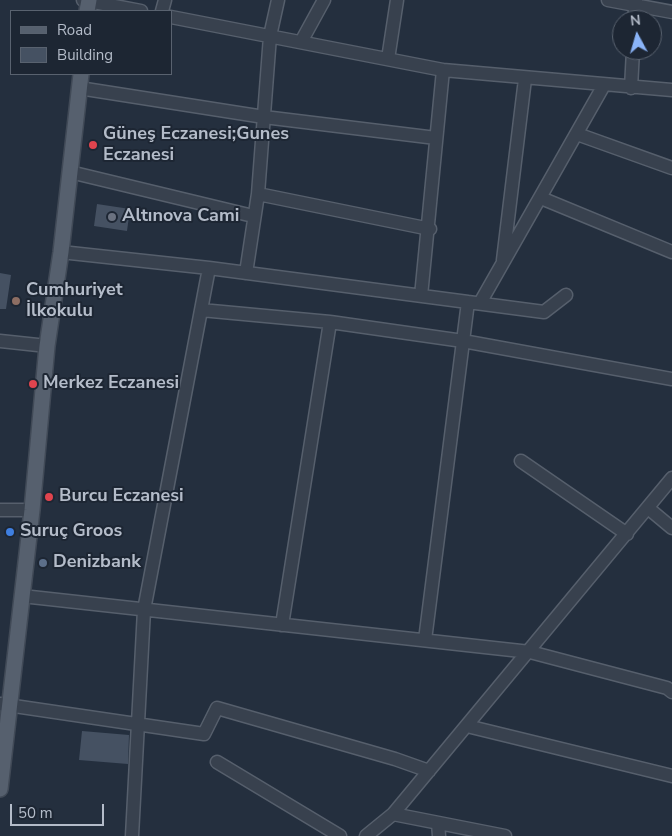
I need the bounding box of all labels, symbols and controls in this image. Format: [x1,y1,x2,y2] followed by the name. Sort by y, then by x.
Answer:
[10,10,172,75] legend
[612,10,662,60] north arrow
[629,11,642,31] text: N
[57,20,92,40] text: Road
[57,45,113,65] text: Building
[103,124,289,166] place label: Güneş Eczanesi;Gunes Eczanesi
[87,139,99,151] marker: Güneş Eczanesi;Gunes Eczanesi
[122,206,239,228] place label: Altınova Cami
[106,211,118,223] marker: Altınova Cami
[26,280,123,322] place label: Cumhuriyet İlkokulu
[10,295,22,307] marker: Cumhuriyet İlkokulu
[43,373,179,395] place label: Merkez Eczanesi
[27,378,39,390] marker: Merkez Eczanesi
[59,486,184,508] place label: Burcu Eczanesi
[43,491,55,503] marker: Burcu Eczanesi
[20,521,122,543] place label: Suruç Groos
[4,526,16,538] marker: Suruç Groos
[53,552,141,574] place label: Denizbank
[37,557,49,569] marker: Denizbank
[12,794,106,826] scale bar
[18,803,53,823] text: 50 m

